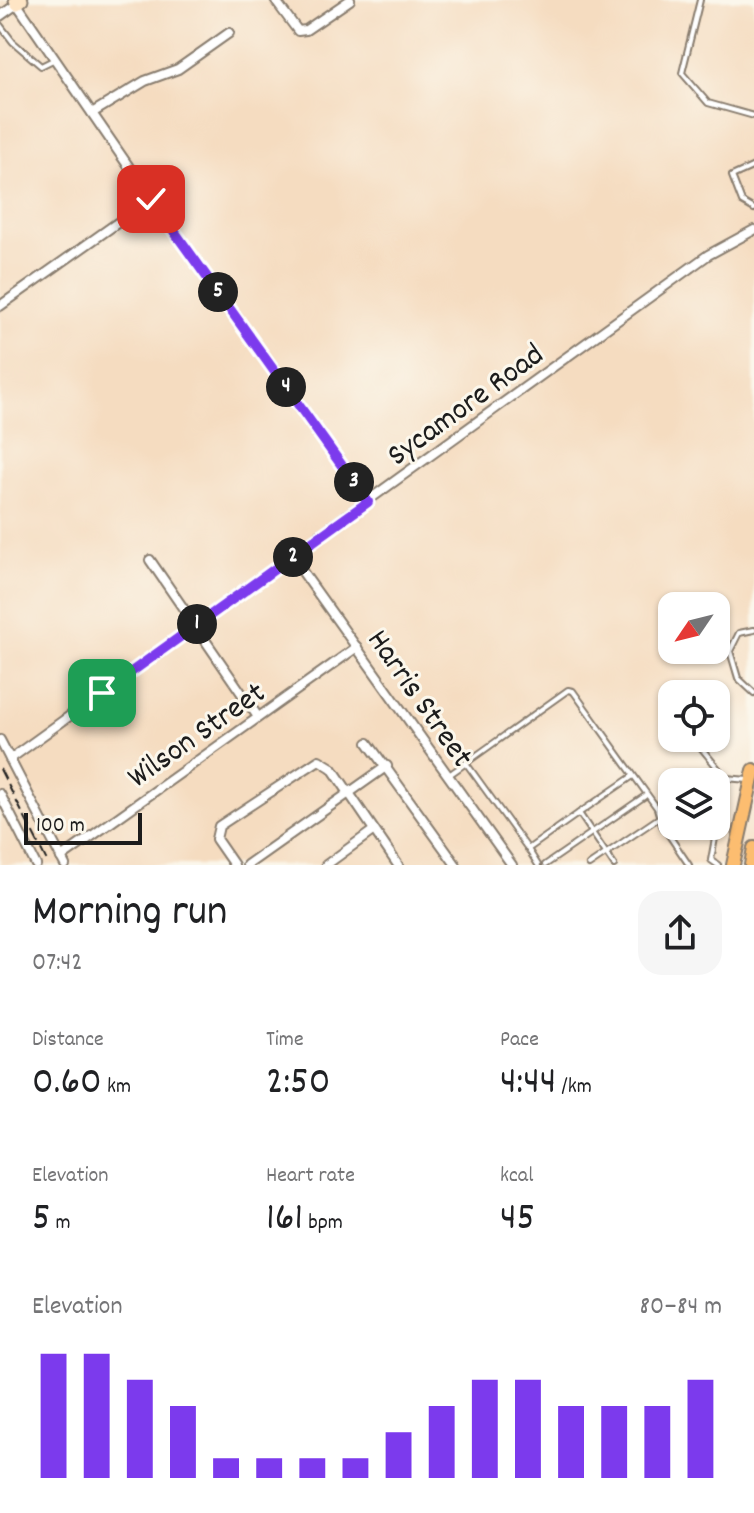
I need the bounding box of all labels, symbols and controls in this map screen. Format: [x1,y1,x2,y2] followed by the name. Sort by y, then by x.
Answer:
[117,165,185,233] pin
[129,177,173,221] icon: check
[198,272,238,312] pin: 5
[213,276,223,307] text: 5
[379,334,555,480] street label: Sycamore Road
[266,367,306,407] pin: 4
[281,371,291,402] text: 4
[334,462,374,502] pin: 3
[349,466,359,497] text: 3
[273,537,313,577] pin: 2
[288,541,298,572] text: 2
[658,592,730,664] north arrow
[658,592,730,840] map controls
[177,604,217,644] pin: 1
[195,608,199,639] text: 1
[353,621,483,779] street label: Harris Street
[68,659,136,727] pin
[80,671,124,715] icon: arrive
[119,672,277,802] street label: Wilson Street
[658,680,730,752] button: locate
[658,768,730,840] button: layers
[24,809,142,845] scale bar
[36,811,85,842] text: 100 m
[32,883,227,946] text: Morning run
[638,891,722,975] button: share
[32,945,83,982] text: 07:42
[32,1025,104,1056] text: Distance
[266,1025,304,1056] text: Time
[500,1025,539,1056] text: Pace
[32,1056,102,1113] text: 0.60
[266,1056,330,1113] text: 2:50
[500,1056,556,1113] text: 4:44
[102,1072,131,1103] text: km
[556,1072,592,1103] text: /km
[32,1161,109,1192] text: Elevation
[266,1161,355,1192] text: Heart rate
[500,1161,533,1192] text: kcal
[32,1192,51,1249] text: 5
[266,1192,303,1249] text: 161
[500,1192,535,1249] text: 45
[51,1208,71,1239] text: m
[303,1208,343,1239] text: bpm
[32,1289,122,1326] text: Elevation
[639,1289,722,1326] text: 80–84 m

